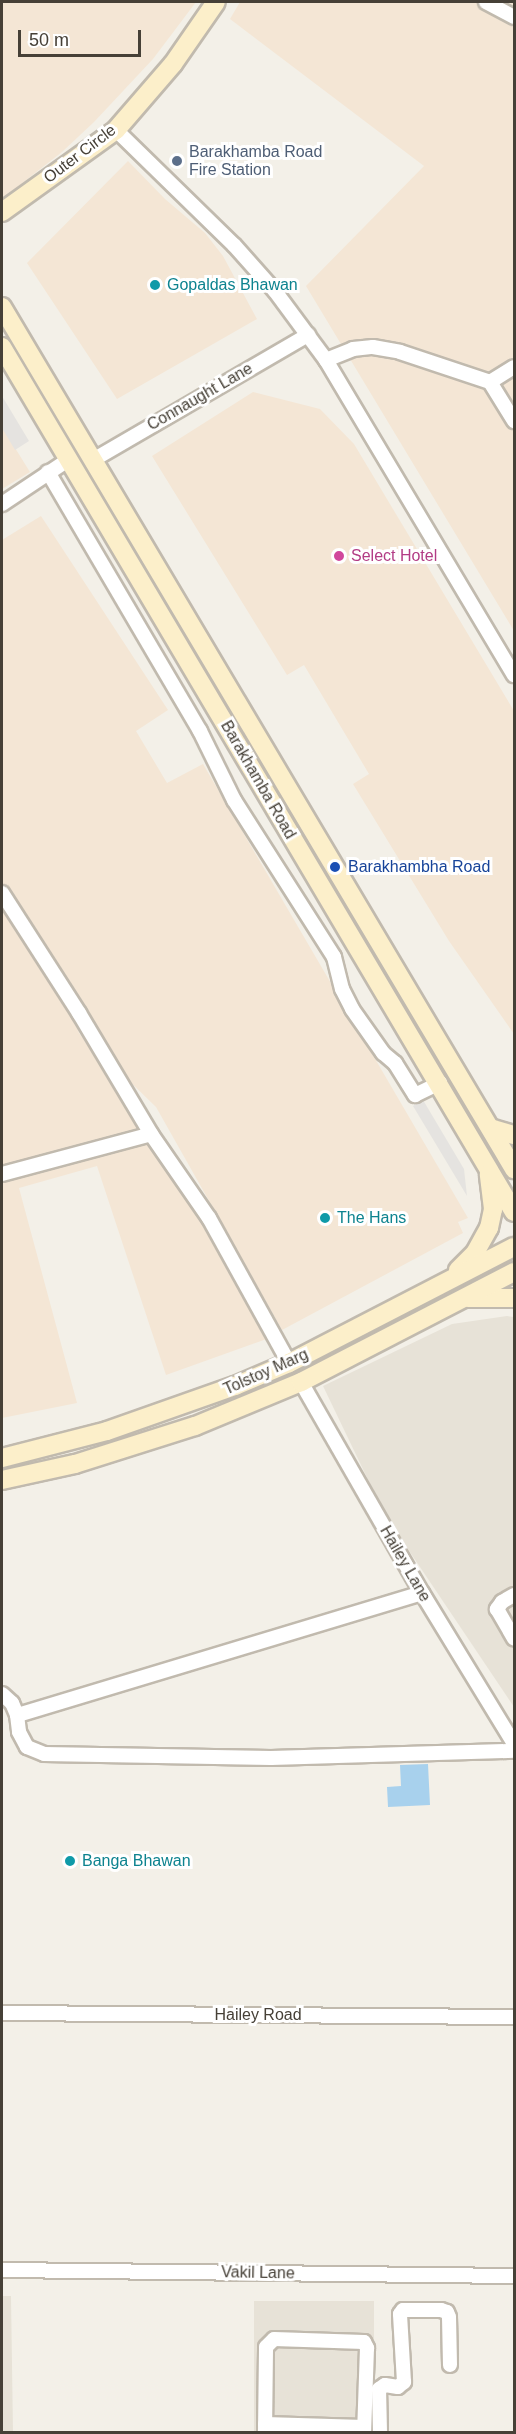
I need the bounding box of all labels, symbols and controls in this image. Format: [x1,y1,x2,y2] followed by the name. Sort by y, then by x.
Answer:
[21,18,144,56] scale bar
[29,30,69,50] text: 50 m
[40,121,120,187] street label: Outer Circle
[189,142,322,180] place label: Barakhamba Road Fire Station
[170,154,184,168] marker: Barakhamba Road Fire Station
[167,275,298,295] place label: Gopaldas Bhawan
[148,278,162,292] marker: Gopaldas Bhawan
[144,359,256,435] street label: Connaught Lane
[351,546,437,566] place label: Select Hotel
[332,549,346,563] marker: Select Hotel
[216,717,300,843] street label: Barakhamba Road
[348,857,490,877] place label: Barakhambha Road
[326,858,344,876] marker: Barakhambha Road
[337,1208,406,1228] place label: The Hans
[318,1211,332,1225] marker: The Hans
[221,1345,311,1399] street label: Tolstoy Marg
[376,1523,434,1605] street label: Hailey Lane
[82,1851,191,1871] place label: Banga Bhawan
[63,1854,77,1868] marker: Banga Bhawan
[214,2005,302,2025] street label: Hailey Road
[221,2263,295,2283] street label: Vakil Lane

